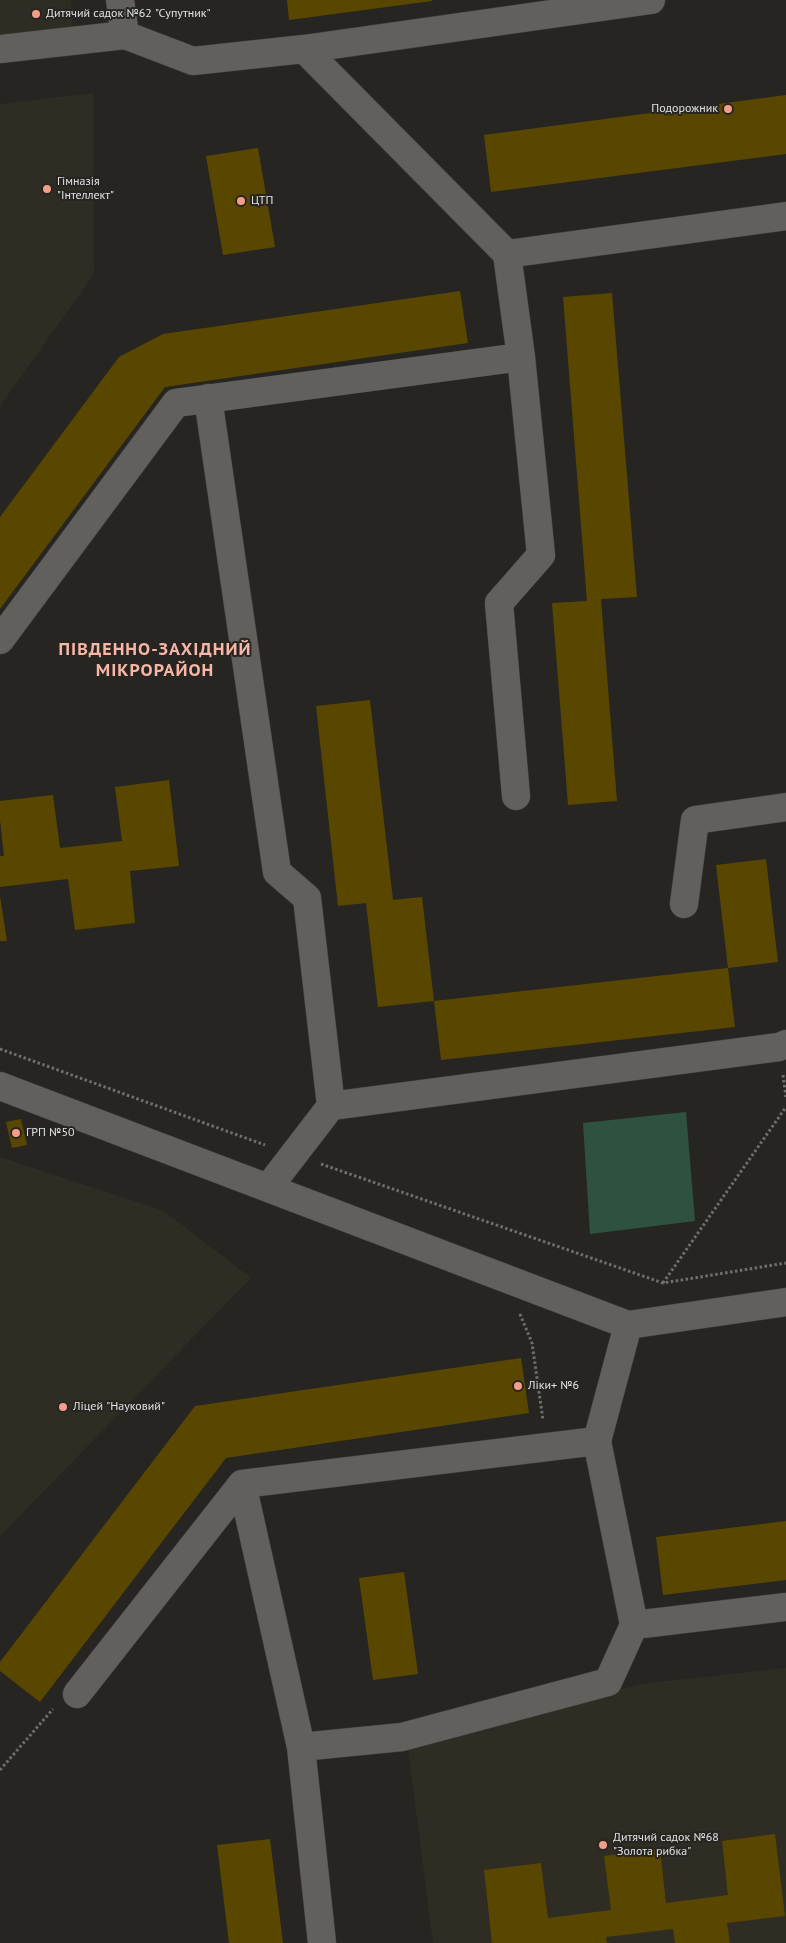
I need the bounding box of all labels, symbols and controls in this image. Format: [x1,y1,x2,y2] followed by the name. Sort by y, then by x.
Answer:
[46,7,211,21] place label: Дитячий садок №62 "Супутник"
[30,8,42,20] marker: Дитячий садок №62 "Супутник"
[651,102,718,116] place label: Подорожник
[722,103,734,115] marker: Подорожник
[57,175,114,203] place label: Гімназія "Інтеллект"
[41,183,53,195] marker: Гімназія "Інтеллект"
[251,194,273,208] place label: ЦТП
[235,195,247,207] marker: ЦТП
[56,639,254,682] district label: ПІВДЕННО-ЗАХІДНИЙ МІКРОРАЙОН
[26,1126,74,1140] place label: ГРП №50
[10,1127,22,1139] marker: ГРП №50
[528,1379,579,1393] place label: Ліки+ №6
[512,1380,524,1392] marker: Ліки+ №6
[73,1400,165,1414] place label: Ліцей "Науковий"
[57,1401,69,1413] marker: Ліцей "Науковий"
[613,1831,719,1859] place label: Дитячий садок №68 "Золота рибка"
[597,1839,609,1851] marker: Дитячий садок №68 "Золота рибка"

